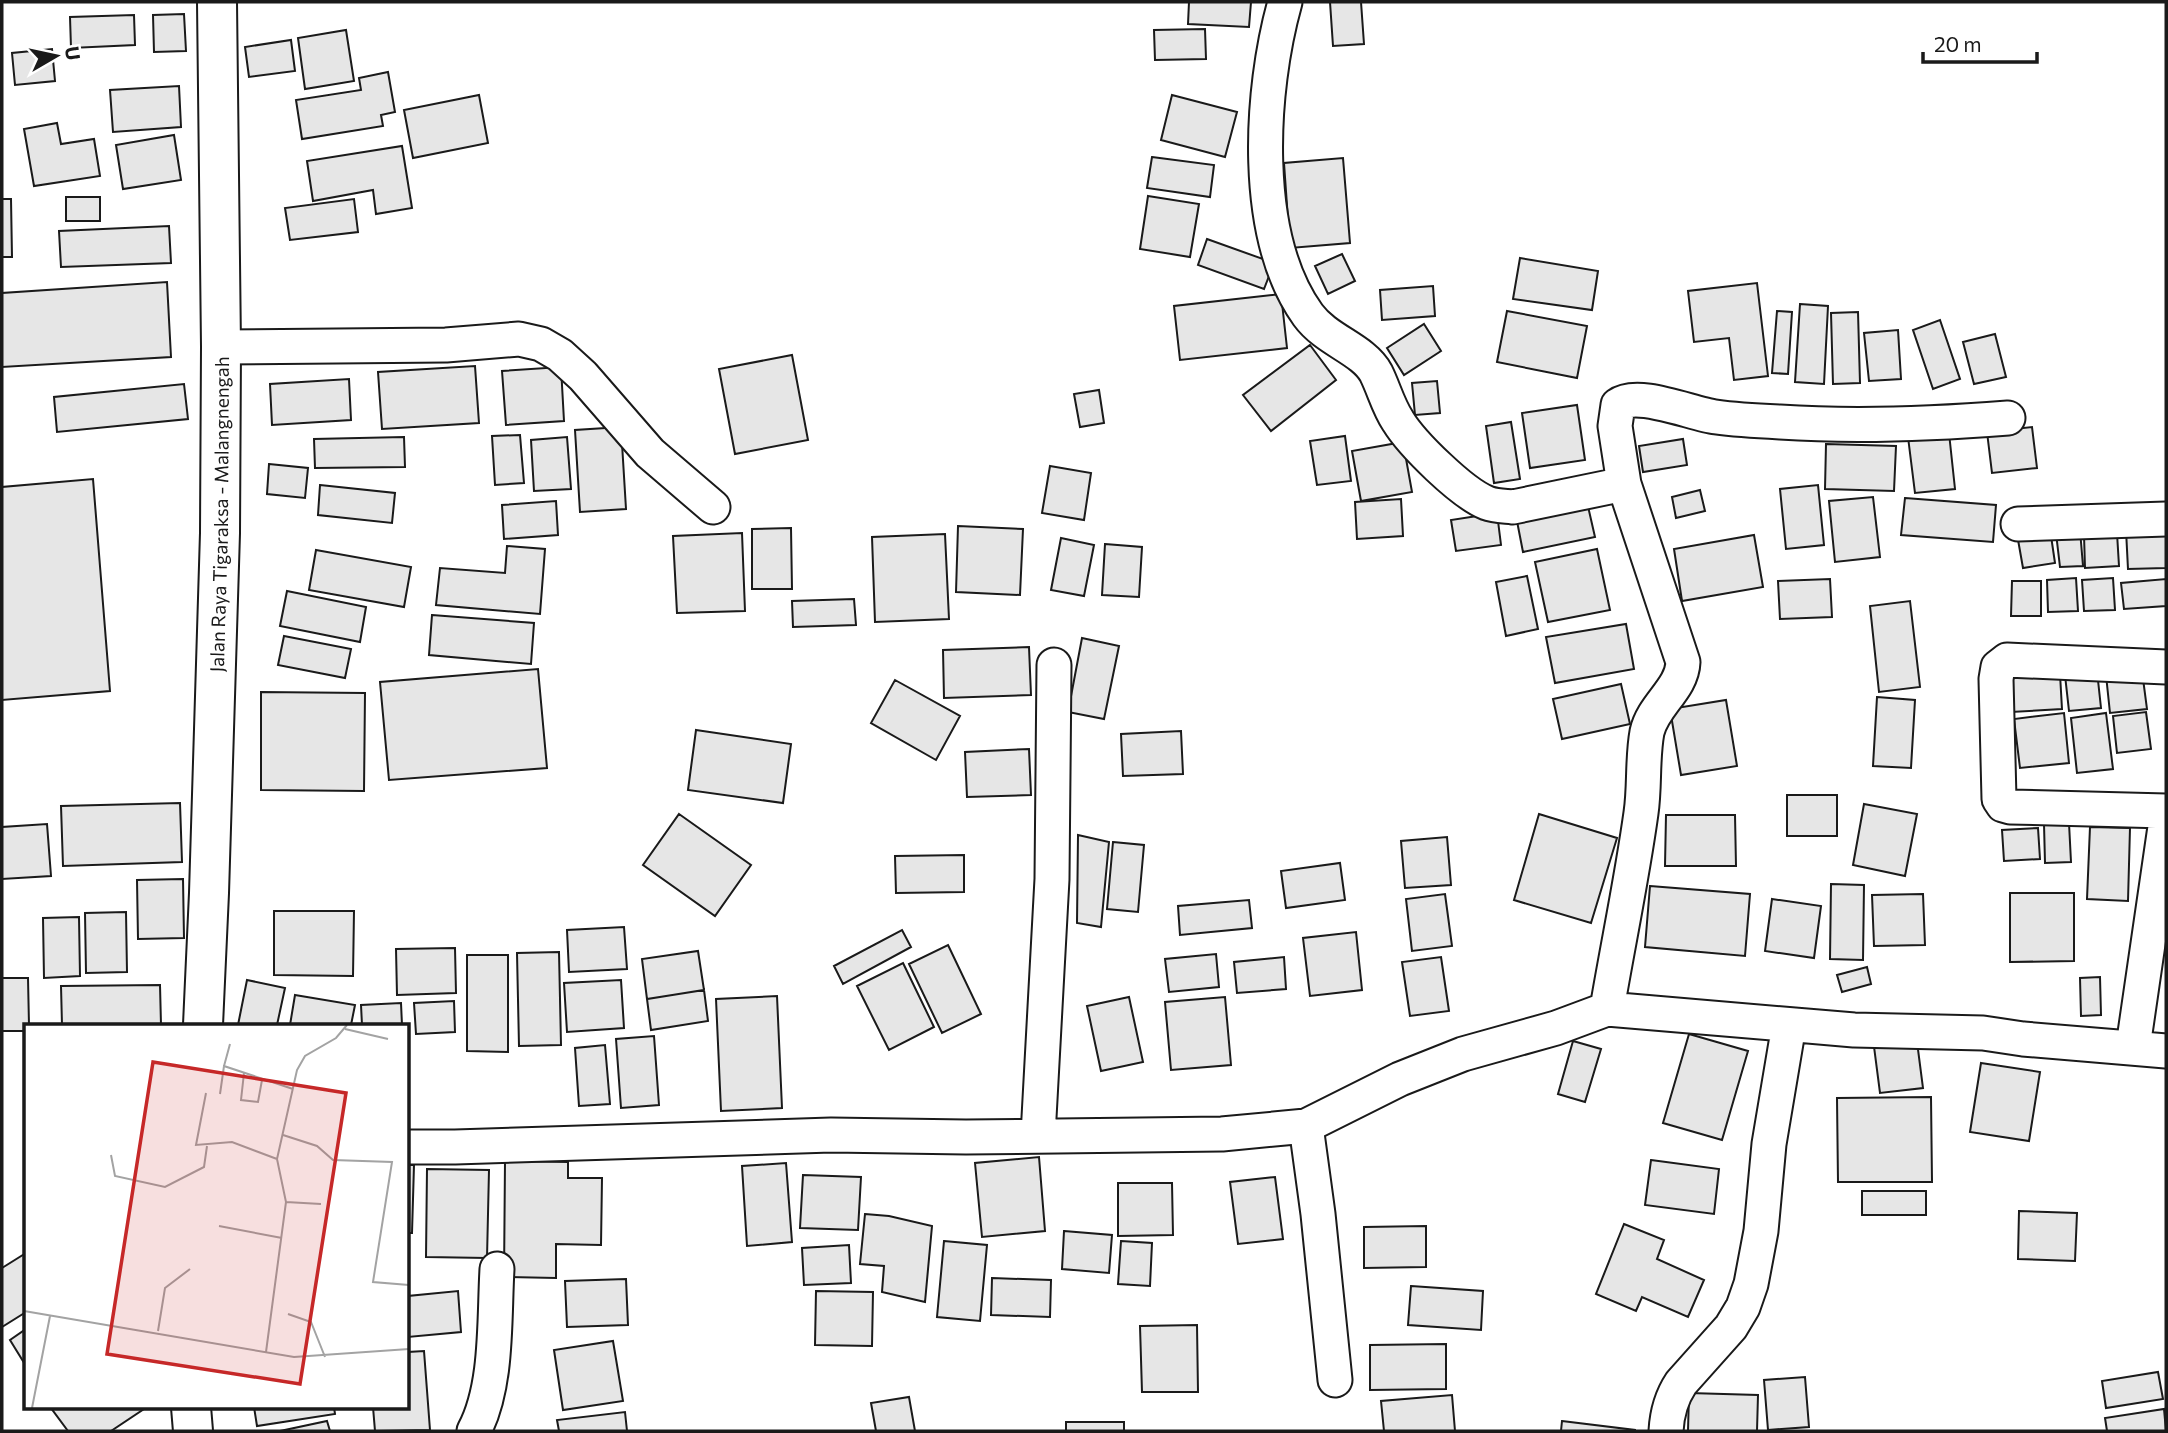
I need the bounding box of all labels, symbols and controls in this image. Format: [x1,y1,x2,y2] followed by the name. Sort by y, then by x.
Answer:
[21,21,91,91] north arrow
[1923,21,2037,65] scale bar
[1934,31,1982,56] text: 20 m
[61,45,86,62] text: U
[204,356,232,673] street label: Jalan Raya Tigaraksa - Malangnengah
[24,1024,410,1408] inset map

